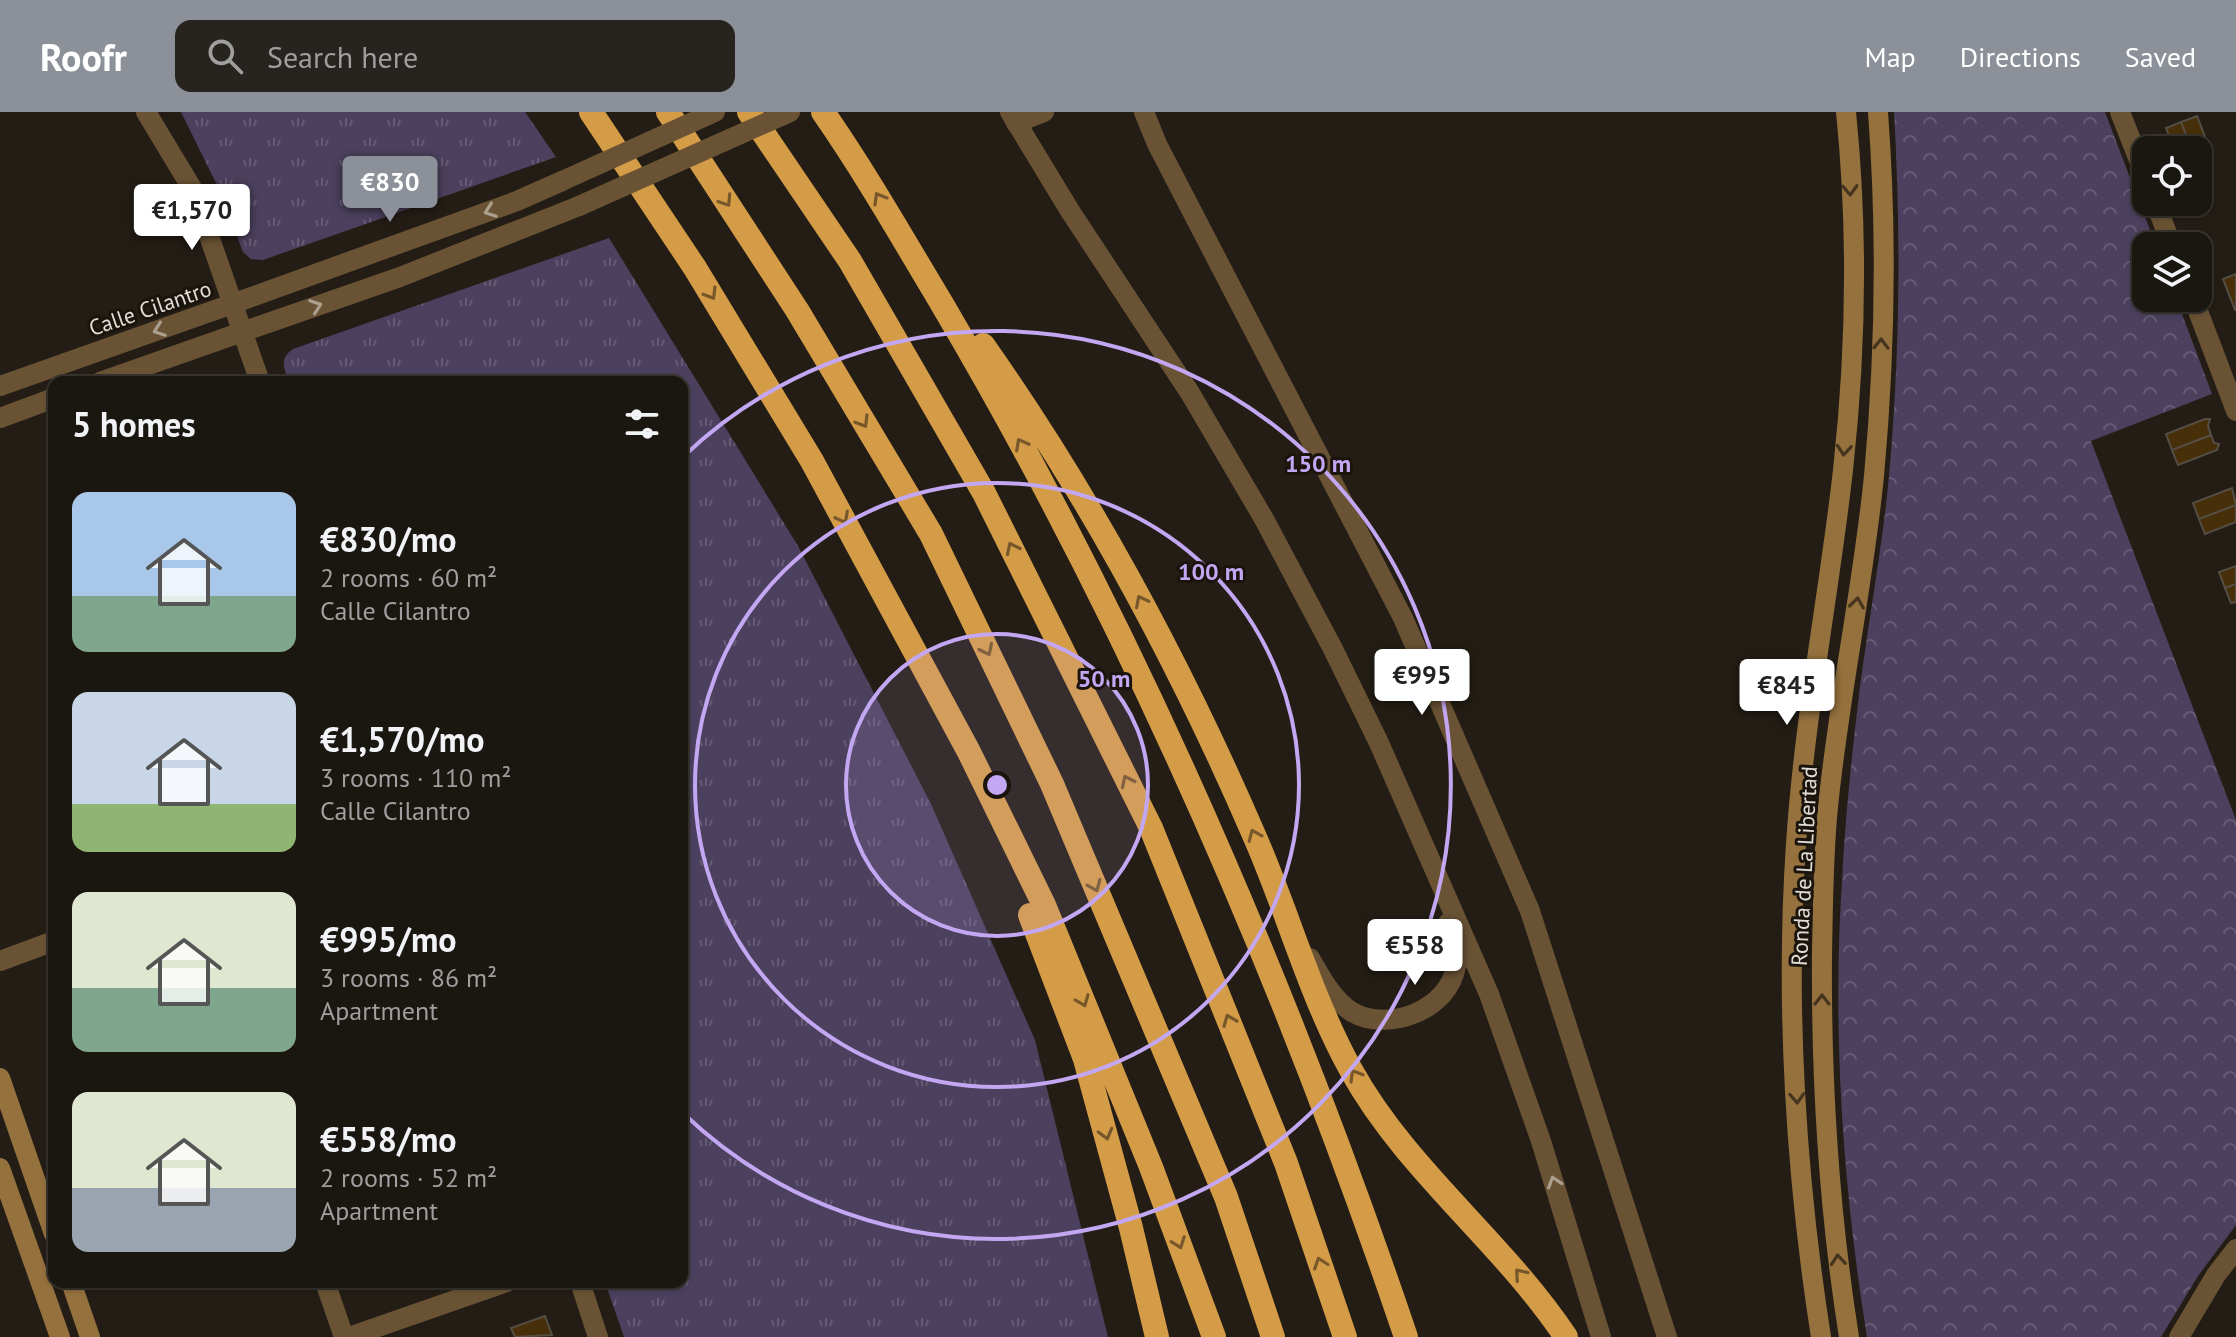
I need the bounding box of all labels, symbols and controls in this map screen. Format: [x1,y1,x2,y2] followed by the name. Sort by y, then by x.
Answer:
[175,20,735,92] search box
[40,32,127,81] text: Roofr
[203,34,247,78] icon: search
[267,37,418,76] text: Search here
[1865,38,1916,75] text: Map
[1960,38,2081,75] text: Directions
[2125,38,2196,75] text: Saved
[2132,136,2212,312] map controls
[2132,136,2212,216] button: locate
[343,156,437,224] pin: €830
[361,165,419,198] text: €830
[127,184,257,252] pin: €1,570
[1841,184,1858,197] one-way arrow
[716,192,731,207] one-way arrow
[873,192,889,207] one-way arrow
[152,193,232,226] text: €1,570
[484,201,498,218] one-way arrow
[2132,232,2212,312] button: layers
[85,274,215,342] street label: Calle Cilantro
[701,285,717,300] one-way arrow
[308,299,322,315] one-way arrow
[152,320,166,336] one-way arrow
[1873,337,1890,350] one-way arrow
[72,402,196,446] text: 5 homes
[620,402,664,446] icon: filters
[854,413,869,428] one-way arrow
[1016,437,1031,452] one-way arrow
[1836,443,1853,456] one-way arrow
[1285,448,1351,479] text: 150 m
[833,509,849,524] one-way arrow
[320,517,457,561] text: €830/mo
[136,524,232,620] icon: home
[1006,541,1021,556] one-way arrow
[1178,556,1244,587] text: 100 m
[320,561,497,594] text: 2 rooms · 60 m²
[320,594,471,627] text: Calle Cilantro
[1135,595,1151,610] one-way arrow
[1848,596,1865,609] one-way arrow
[977,642,993,656] one-way arrow
[1375,649,1469,717] pin: €995
[1393,658,1451,691] text: €995
[1740,659,1834,727] pin: €845
[1078,663,1130,694] text: 50 m
[1758,668,1816,701] text: €845
[320,717,484,761] text: €1,570/mo
[136,724,232,820] icon: home
[320,761,512,794] text: 3 rooms · 110 m²
[1785,766,1823,966] street label: Ronda de La Libertad
[983,771,1011,799] centre of rings
[1122,774,1137,789] one-way arrow
[320,794,471,827] text: Calle Cilantro
[1248,829,1264,844] one-way arrow
[1086,878,1102,893] one-way arrow
[320,917,457,961] text: €995/mo
[1368,919,1462,987] pin: €558
[136,924,232,1020] icon: home
[1386,928,1444,961] text: €558
[320,961,497,994] text: 3 rooms · 86 m²
[1073,993,1090,1007] one-way arrow
[1813,993,1831,1006] one-way arrow
[320,994,438,1027] text: Apartment
[1222,1014,1238,1028] one-way arrow
[1349,1069,1364,1084] one-way arrow
[1789,1092,1806,1105] one-way arrow
[320,1117,457,1161] text: €558/mo
[136,1124,232,1220] icon: home
[1096,1127,1113,1141] one-way arrow
[320,1161,497,1194] text: 2 rooms · 52 m²
[1548,1176,1564,1190] one-way arrow
[320,1194,438,1227] text: Apartment
[1169,1235,1186,1249] one-way arrow
[1830,1253,1847,1266] one-way arrow
[1314,1257,1330,1271] one-way arrow
[1515,1269,1530,1284] one-way arrow

